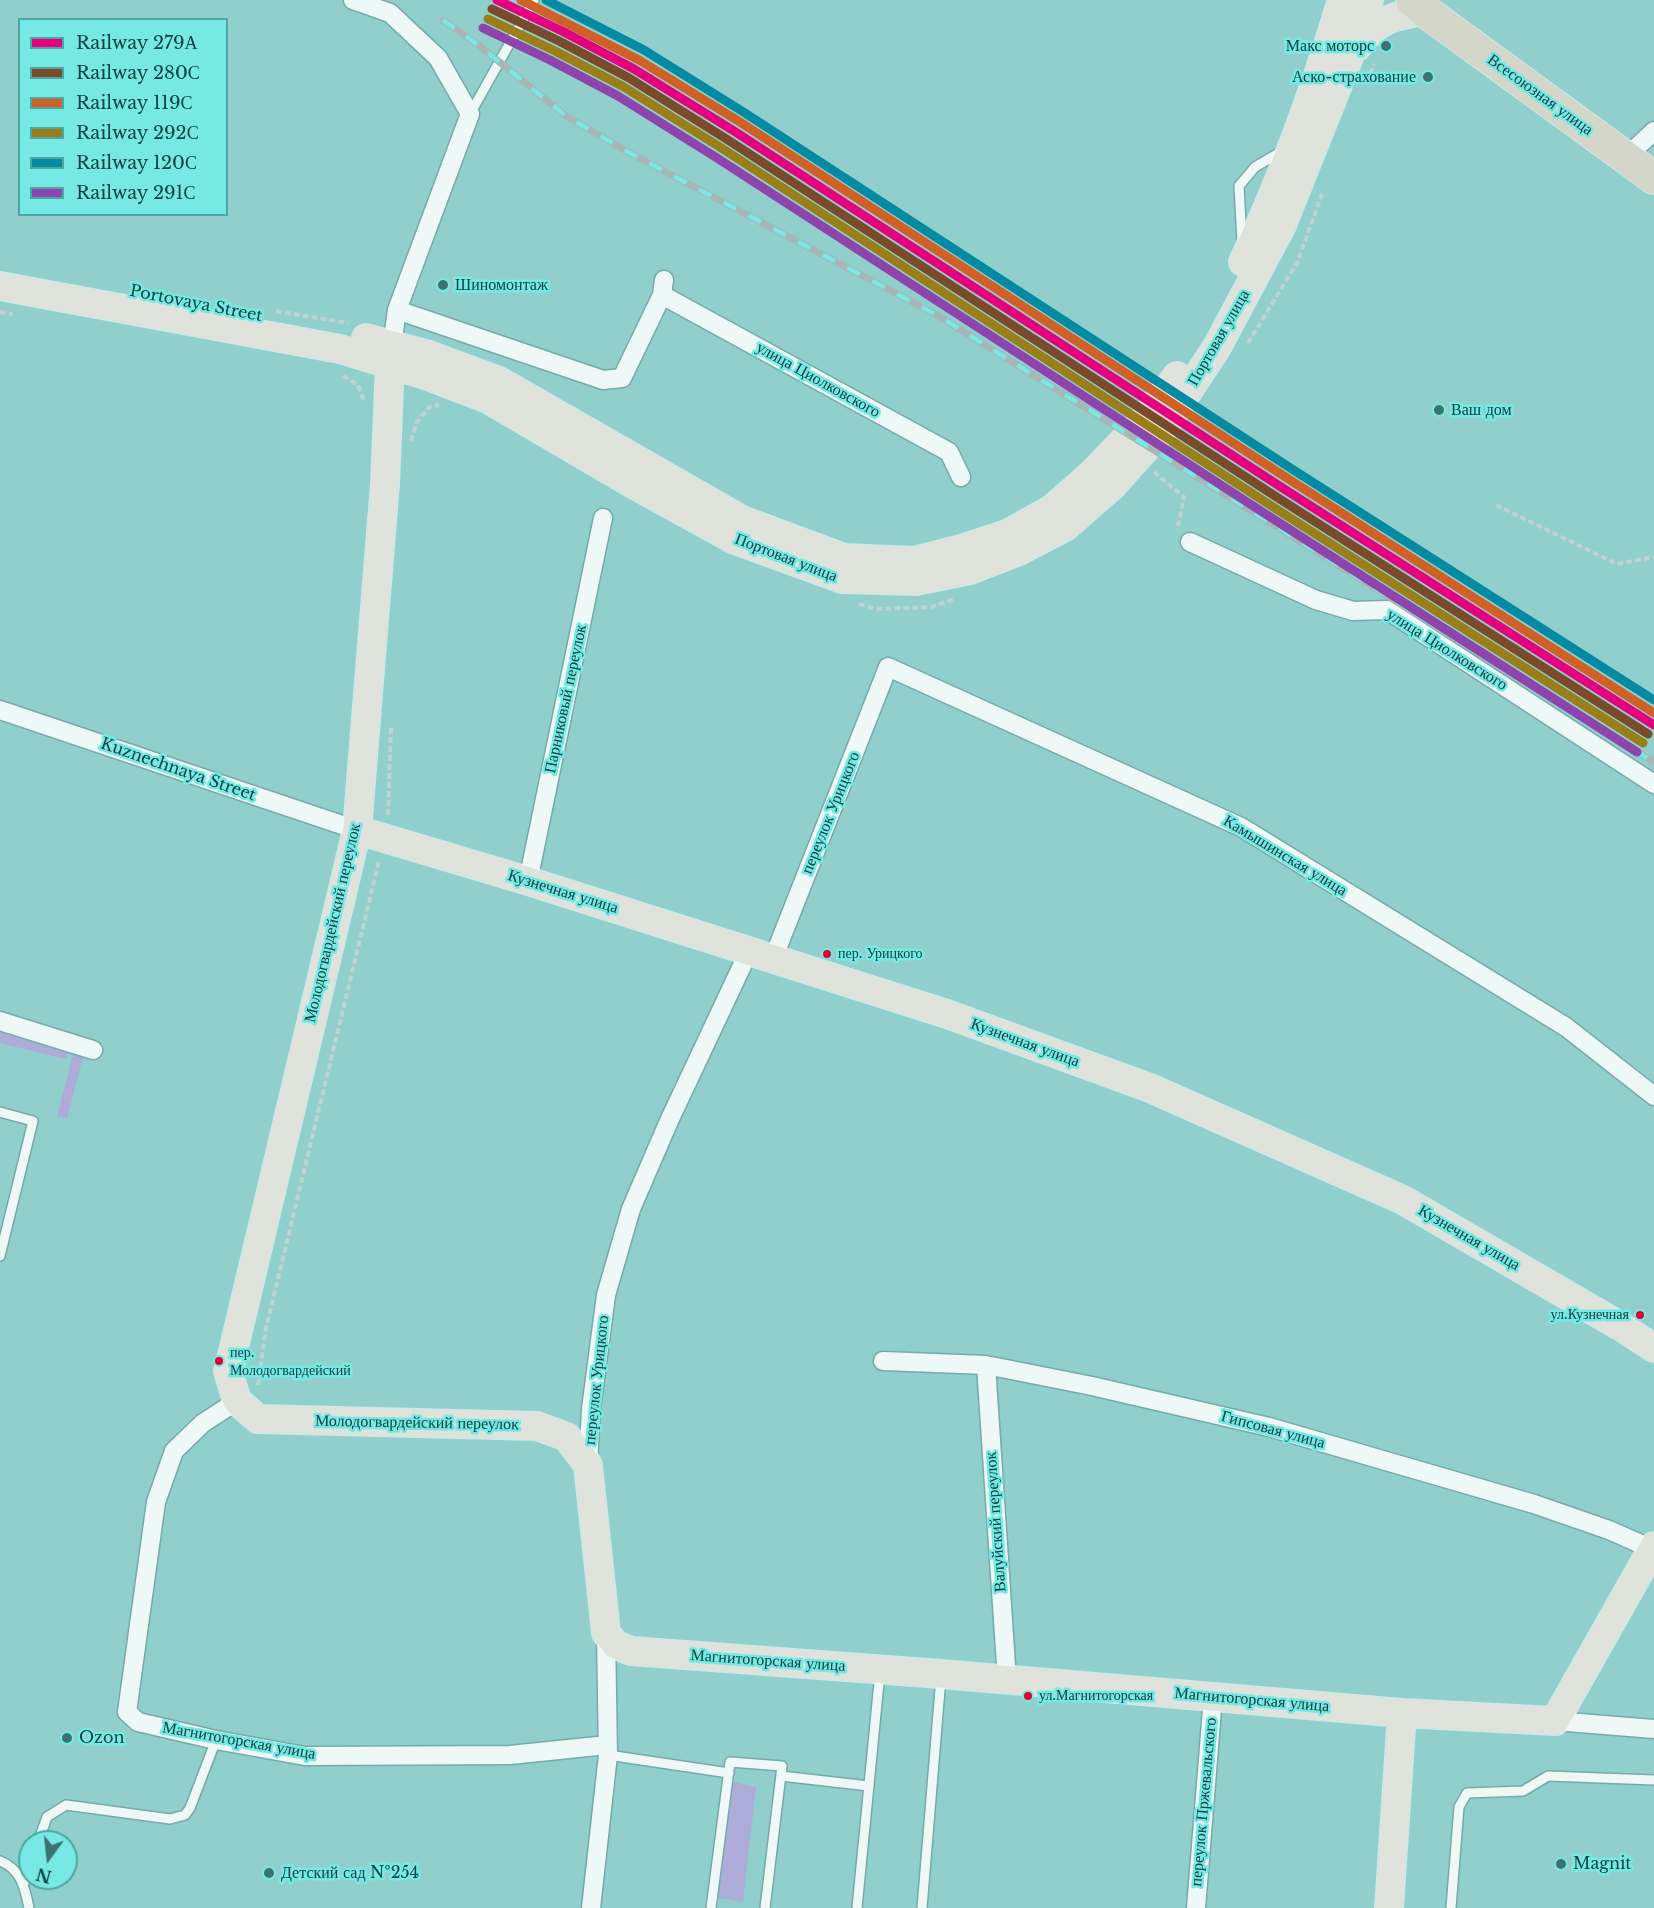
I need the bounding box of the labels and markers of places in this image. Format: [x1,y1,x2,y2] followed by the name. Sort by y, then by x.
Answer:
[1286,36,1374,56] place label: Макс моторс
[1379,39,1393,53] marker: Макс моторс
[1292,67,1416,87] place label: Аско-страхование
[1421,70,1435,84] marker: Аско-страхование
[455,275,548,295] place label: Шиномонтаж
[436,278,450,292] marker: Шиномонтаж
[1451,400,1512,420] place label: Ваш дом
[1432,403,1446,417] marker: Ваш дом
[838,946,923,962] place label: пер. Урицкого
[821,948,833,960] marker: пер. Урицкого
[1551,1307,1629,1323] place label: ул.Кузнечная
[1634,1309,1646,1321] marker: ул.Кузнечная
[230,1345,351,1378] place label: пер. Молодогвардейский
[213,1355,225,1367] marker: пер. Молодогвардейский
[1039,1688,1153,1704] place label: ул.Магнитогорская
[1022,1690,1034,1702] marker: ул.Магнитогорская
[79,1728,124,1748] place label: Ozon
[60,1731,74,1745] marker: Ozon
[1573,1854,1631,1874] place label: Magnit
[1554,1857,1568,1871] marker: Magnit
[281,1863,419,1883] place label: Детский сад №254
[262,1866,276,1880] marker: Детский сад №254

